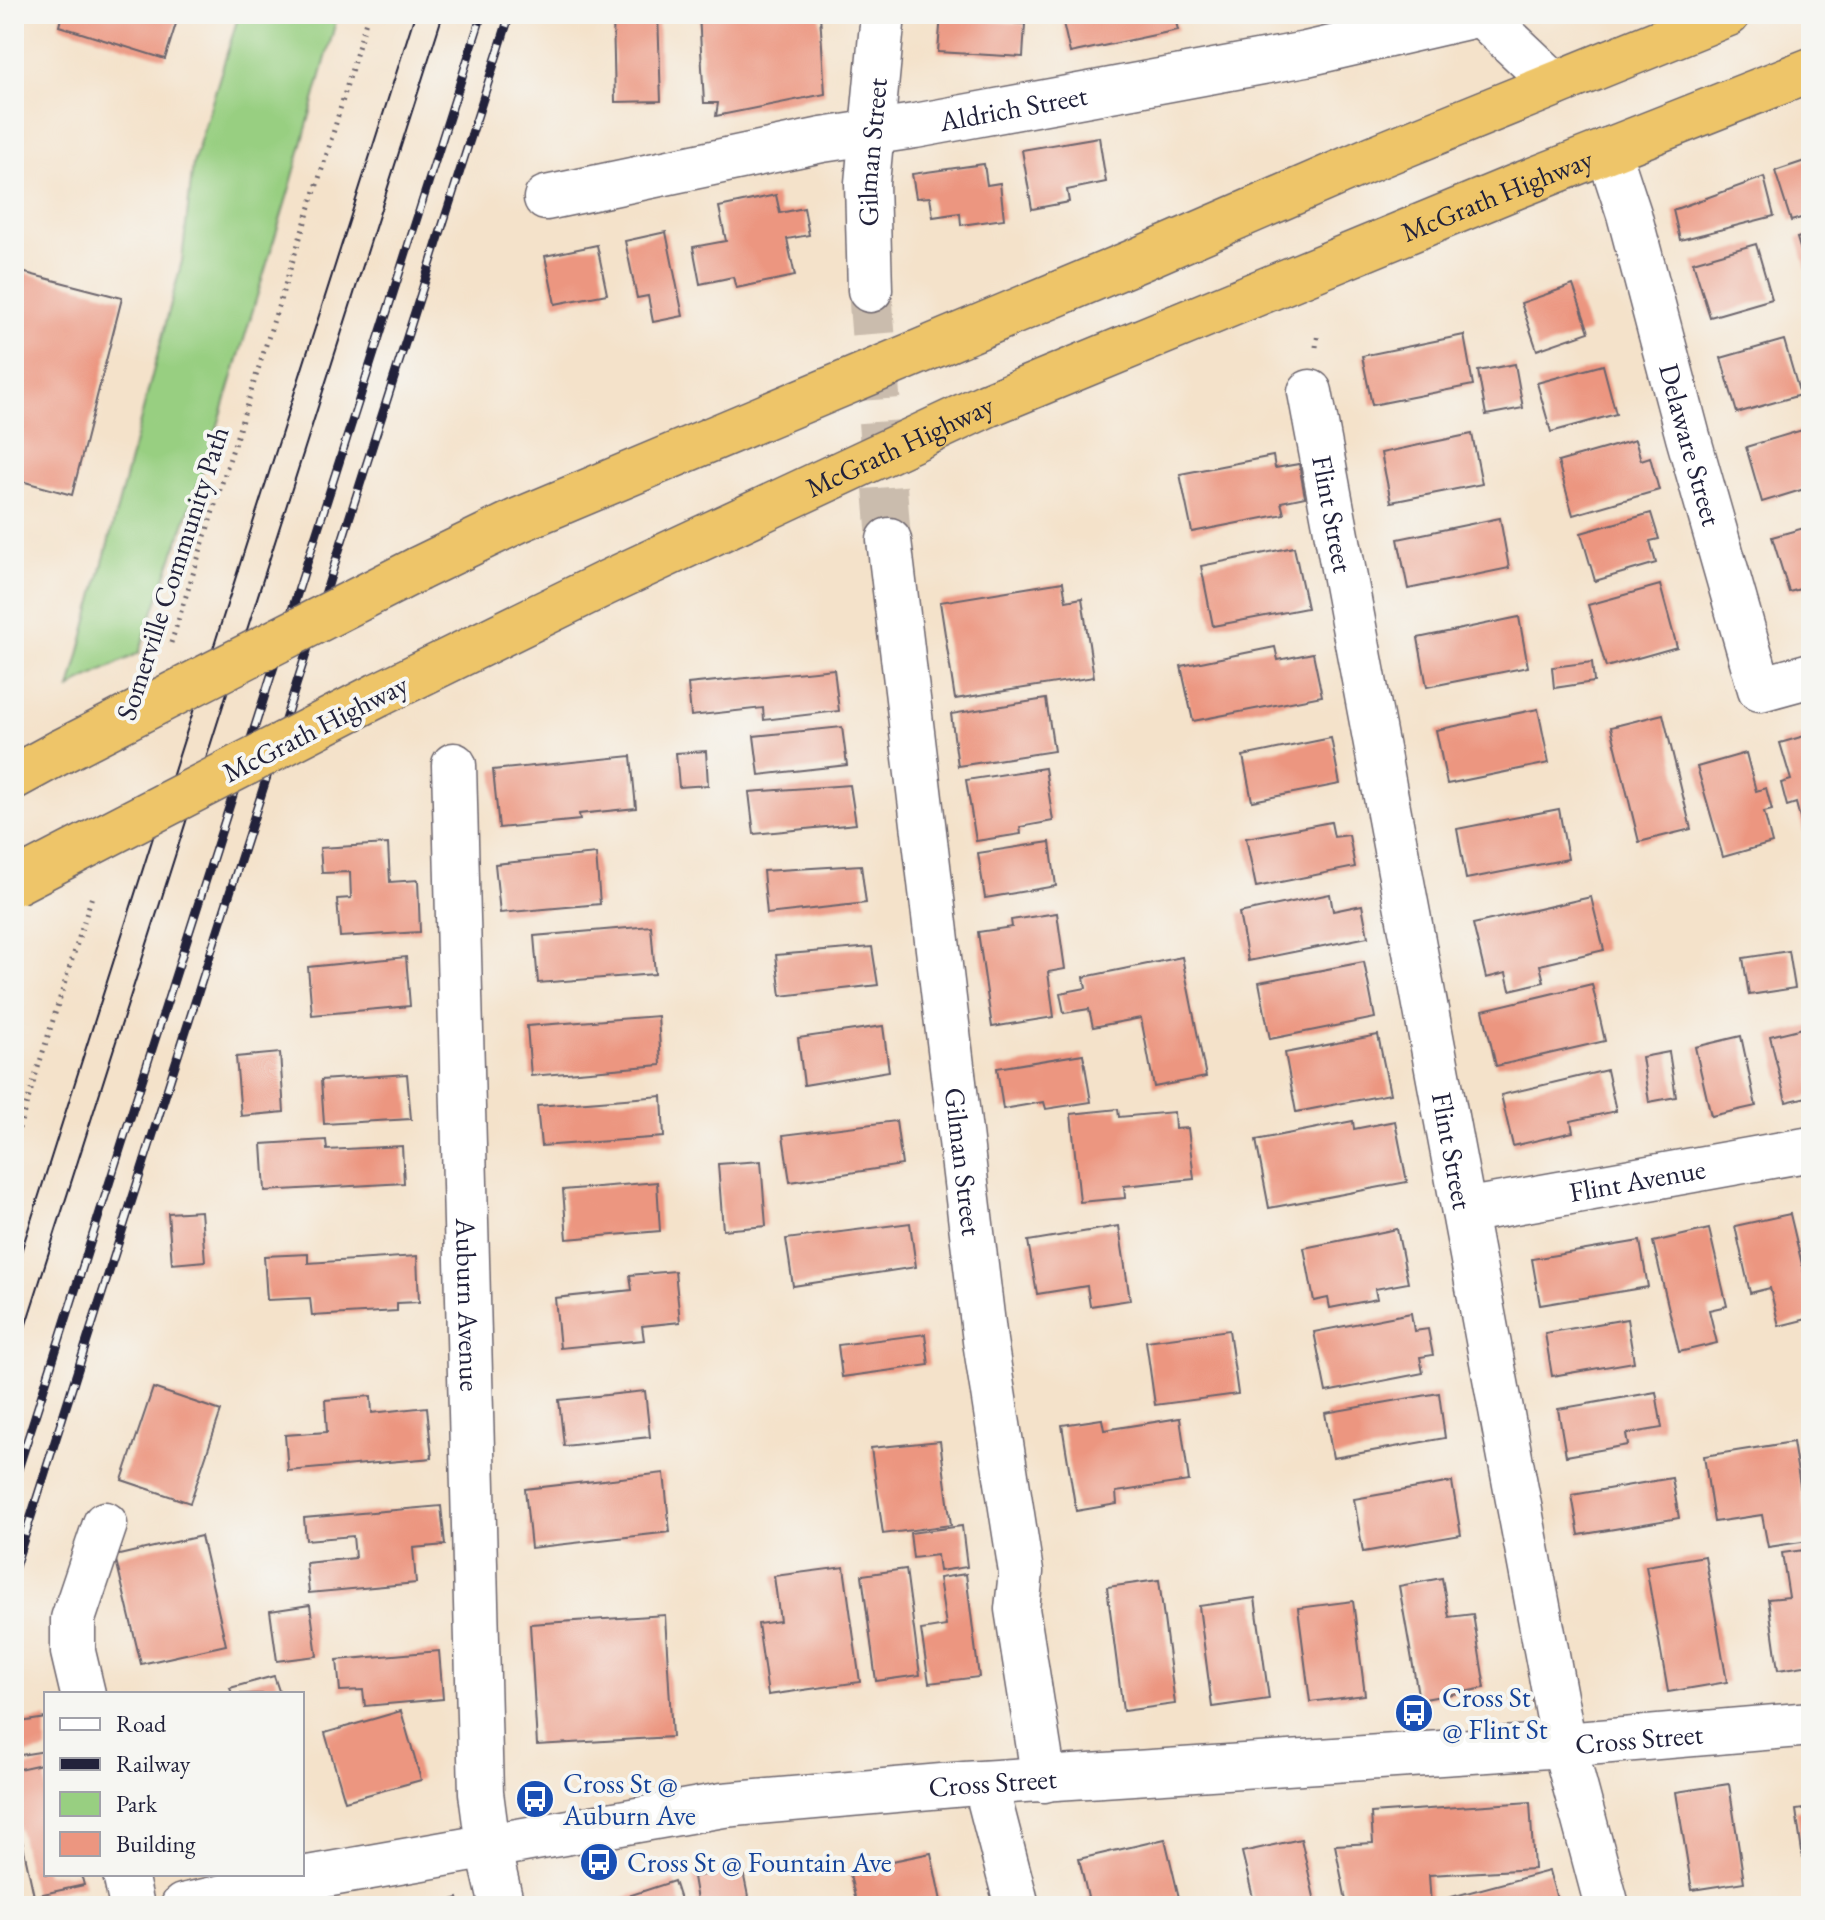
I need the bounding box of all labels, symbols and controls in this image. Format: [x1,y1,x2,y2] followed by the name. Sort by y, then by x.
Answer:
[848,76,895,227] street label: Gilman Street
[936,77,1090,139] street label: Aldrich Street
[1396,140,1598,250] street label: McGrath Highway
[1651,359,1730,530] street label: Delaware Street
[800,386,1000,505] street label: McGrath Highway
[107,422,237,724] street label: Somerville Community Path
[1304,452,1362,576] street label: Flint Street
[216,666,414,790] street label: McGrath Highway
[937,1085,990,1238] street label: Gilman Street
[1424,1089,1481,1213] street label: Flint Street
[1566,1150,1708,1210] street label: Flint Avenue
[448,1217,488,1392] street label: Auburn Avenue
[1442,1679,1548,1747] place label: Cross St @ Flint St
[44,1692,304,1876] legend
[1393,1692,1435,1734] bus stop icon: Cross St @ Flint St
[116,1708,167,1739] text: Road
[1574,1715,1705,1762] street label: Cross Street
[116,1748,191,1779] text: Railway
[927,1760,1058,1805] street label: Cross Street
[562,1765,696,1833] place label: Cross St @ Auburn Ave
[514,1778,556,1820] bus stop icon: Cross St @ Auburn Ave
[116,1788,158,1819] text: Park
[116,1828,196,1859] text: Building
[578,1841,620,1883] bus stop icon: Cross St @ Fountain Ave
[627,1844,892,1880] place label: Cross St @ Fountain Ave

